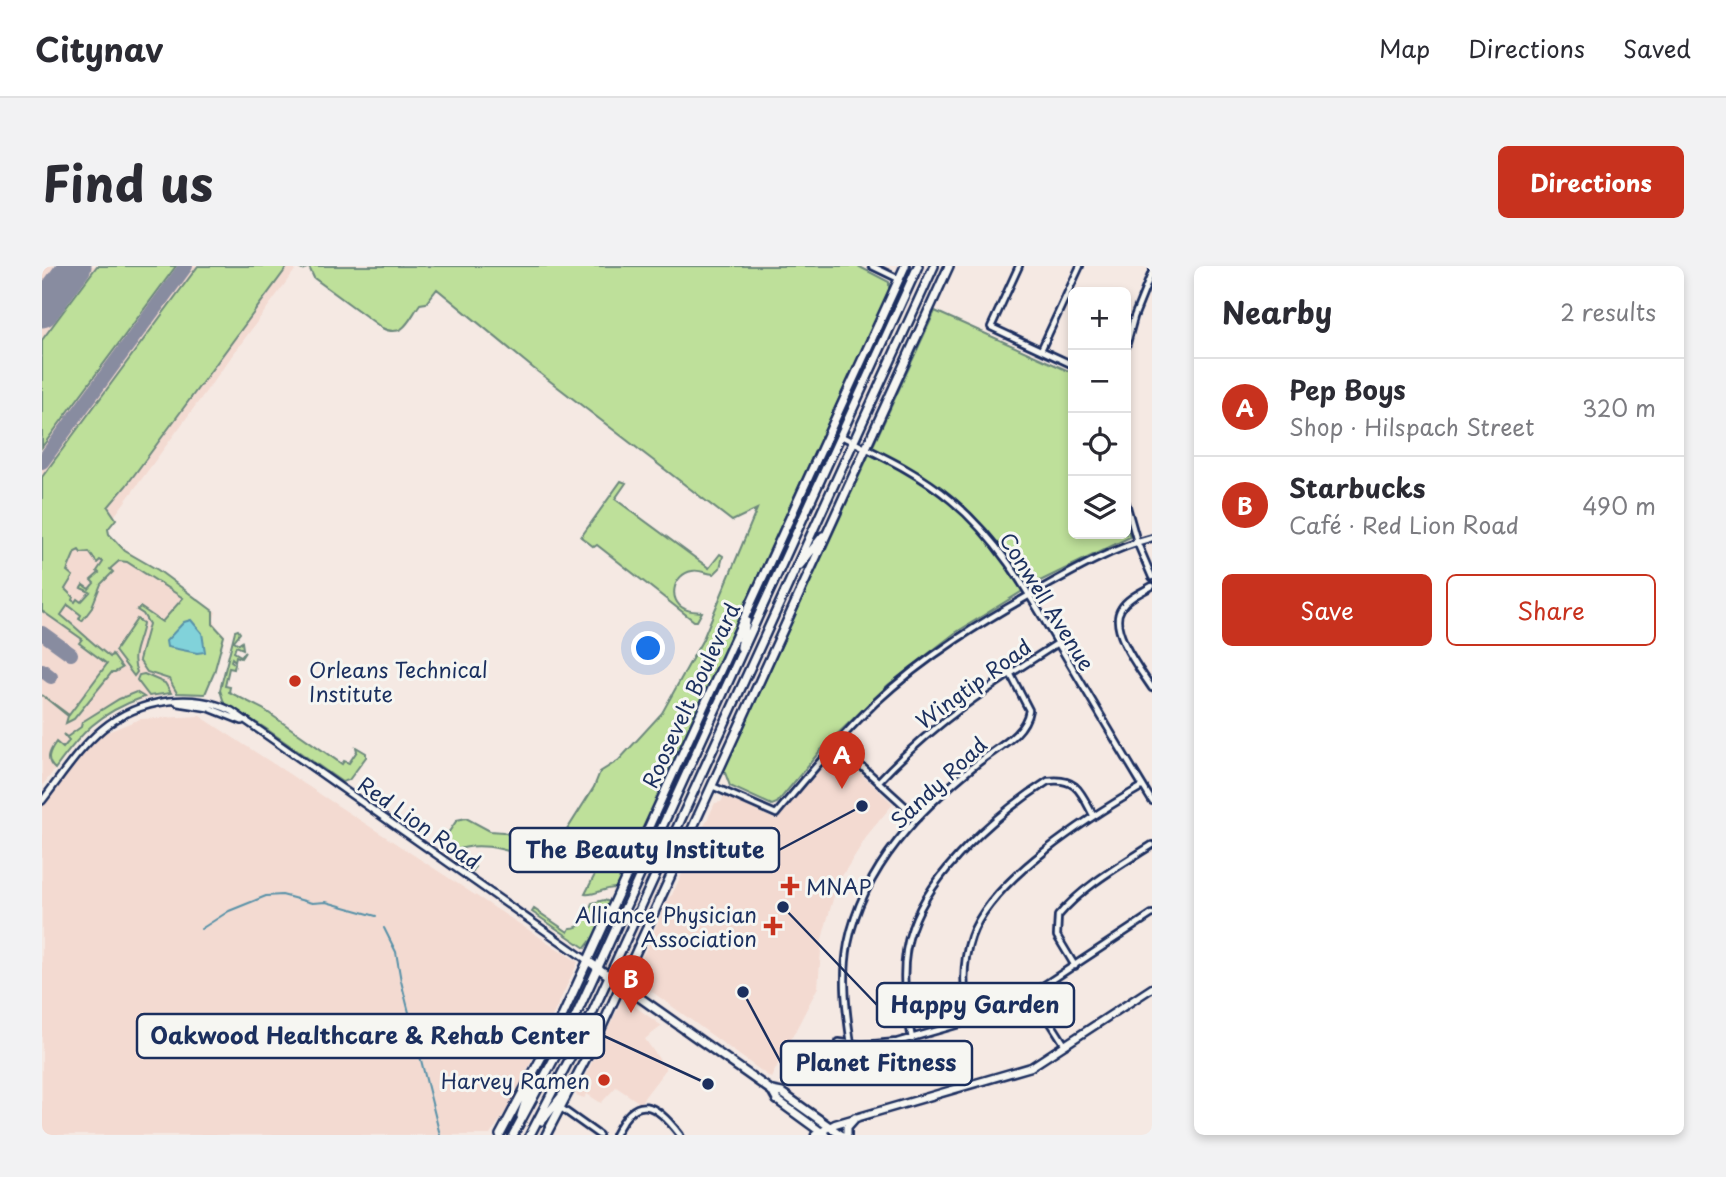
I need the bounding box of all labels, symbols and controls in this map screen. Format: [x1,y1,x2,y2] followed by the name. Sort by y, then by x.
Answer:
[35,23,163,73] text: Citynav
[1379,30,1430,66] text: Map
[1468,30,1585,66] text: Directions
[1623,30,1691,66] text: Saved
[42,145,213,219] text: Find us
[1498,146,1684,218] button: Directions
[1068,287,1131,539] map controls
[1068,287,1131,350] button: +
[1222,289,1332,334] text: Nearby
[1560,294,1656,329] text: 2 results
[1068,350,1131,413] button: −
[1289,370,1406,409] text: Pep Boys
[1236,390,1254,425] text: A
[1582,390,1656,425] text: 320 m
[1289,409,1534,444] text: Shop · Hilspach Street
[1068,413,1131,476] button: locate
[1289,468,1425,507] text: Starbucks
[1068,476,1131,539] button: layers
[1237,488,1253,523] text: B
[1582,488,1656,523] text: 490 m
[1289,507,1519,542] text: Café · Red Lion Road
[993,526,1103,676] street label: Conwell Avenue
[1222,574,1432,646] button: Save
[1446,574,1656,646] button: Share
[633,597,747,793] street label: Roosevelt Boulevard
[909,630,1037,736] street label: Wingtip Road
[631,631,665,665] your location
[309,653,488,709] place label: Orleans Technical Institute
[287,673,303,689] marker: Orleans Technical Institute
[882,729,994,835] street label: Sandy Road
[819,731,865,789] pin: A
[352,768,488,876] street label: Red Lion Road
[510,828,779,872] callout: The Beauty Institute
[525,831,765,866] text: The Beauty Institute
[806,870,872,902] place label: MNAP
[780,876,800,896] marker: MNAP
[575,898,757,954] place label: Alliance Physician Association
[763,916,783,936] marker: Alliance Physician Association
[608,955,654,1013] pin: B
[877,983,1074,1027] callout: Happy Garden
[890,986,1060,1021] text: Happy Garden
[137,1014,604,1058] callout: Oakwood Healthcare & Rehab Center
[150,1017,590,1052] text: Oakwood Healthcare & Rehab Center
[781,1041,972,1085] callout: Planet Fitness
[795,1044,957,1079] text: Planet Fitness
[441,1064,590,1096] place label: Harvey Ramen
[596,1072,612,1088] marker: Harvey Ramen

